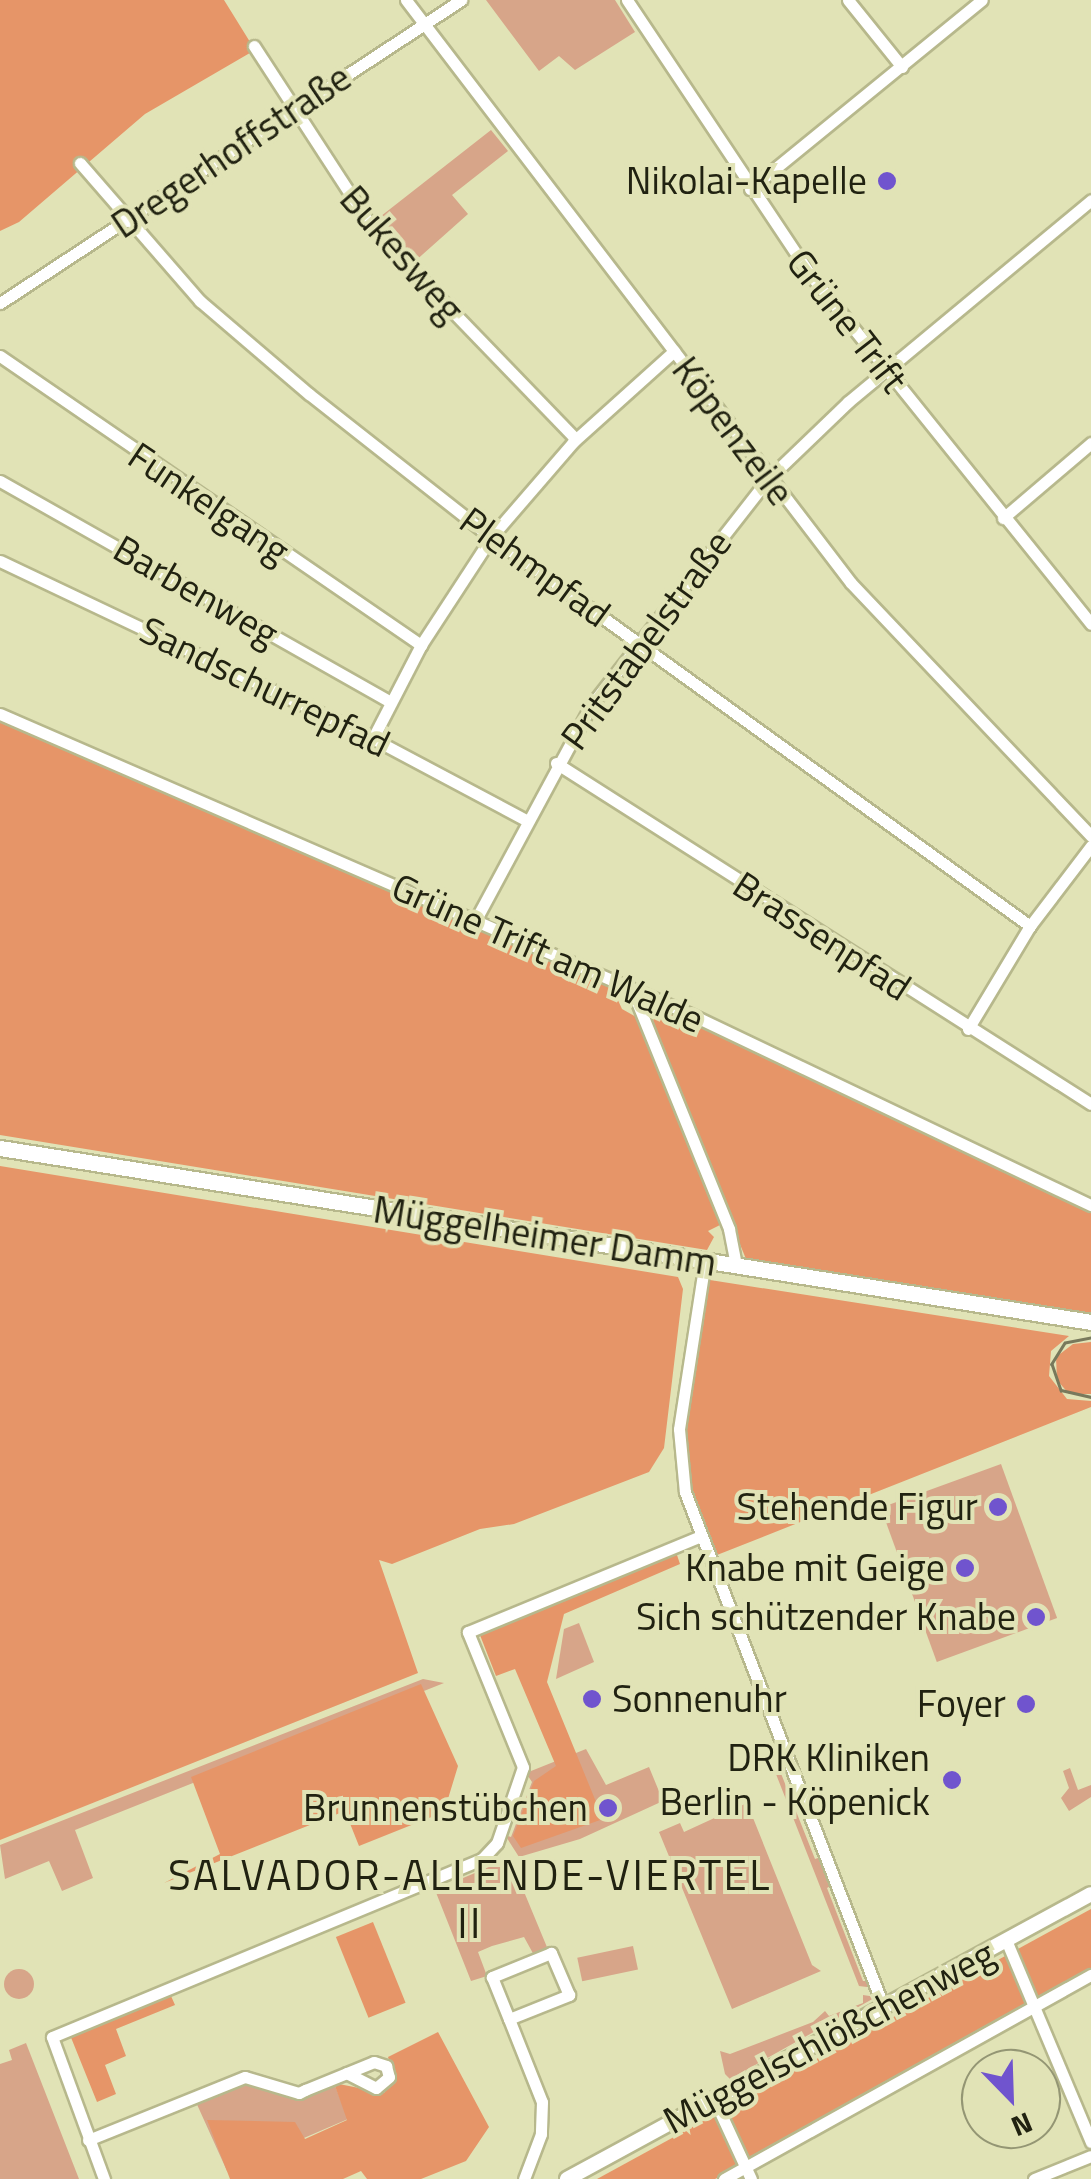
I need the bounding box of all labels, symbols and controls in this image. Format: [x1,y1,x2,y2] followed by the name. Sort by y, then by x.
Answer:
[103,54,359,248] street label: Dregerhoffstraße
[626,158,867,204] place label: Nikolai-Kapelle
[876,170,898,192] marker: Nikolai-Kapelle
[331,177,473,331] street label: Bukesweg
[777,240,917,402] street label: Grüne Trift
[663,348,803,514] street label: Köpenzeile
[120,433,298,573] street label: Funkelgang
[451,497,619,637] street label: Plehmpfad
[551,522,741,758] street label: Pritstabelstraße
[106,526,286,656] street label: Barbenweg
[133,607,397,767] street label: Sandschurrepfad
[725,862,919,1010] street label: Brassenpfad
[385,864,711,1042] street label: Grüne Trift am Walde
[370,1186,720,1286] street label: Müggelheimer Damm
[736,1484,978,1530] place label: Stehende Figur
[987,1496,1009,1518] marker: Stehende Figur
[685,1545,945,1591] place label: Knabe mit Geige
[954,1557,976,1579] marker: Knabe mit Geige
[636,1594,1016,1640] place label: Sich schützender Knabe
[1025,1606,1047,1628] marker: Sich schützender Knabe
[612,1676,787,1722] place label: Sonnenuhr
[917,1681,1006,1727] place label: Foyer
[581,1688,603,1710] marker: Sonnenuhr
[1015,1693,1037,1715] marker: Foyer
[660,1735,930,1825] place label: DRK Kliniken Berlin - Köpenick
[939,1767,965,1793] marker: DRK Kliniken Berlin - Köpenick
[303,1785,588,1831] place label: Brunnenstübchen
[597,1797,619,1819] marker: Brunnenstübchen
[168,1849,772,1948] district label: SALVADOR-ALLENDE-VIERTEL II
[656,1930,1002,2144] street label: Müggelschlößchenweg
[961,2049,1061,2149] north arrow
[1005,2102,1039,2149] text: N

